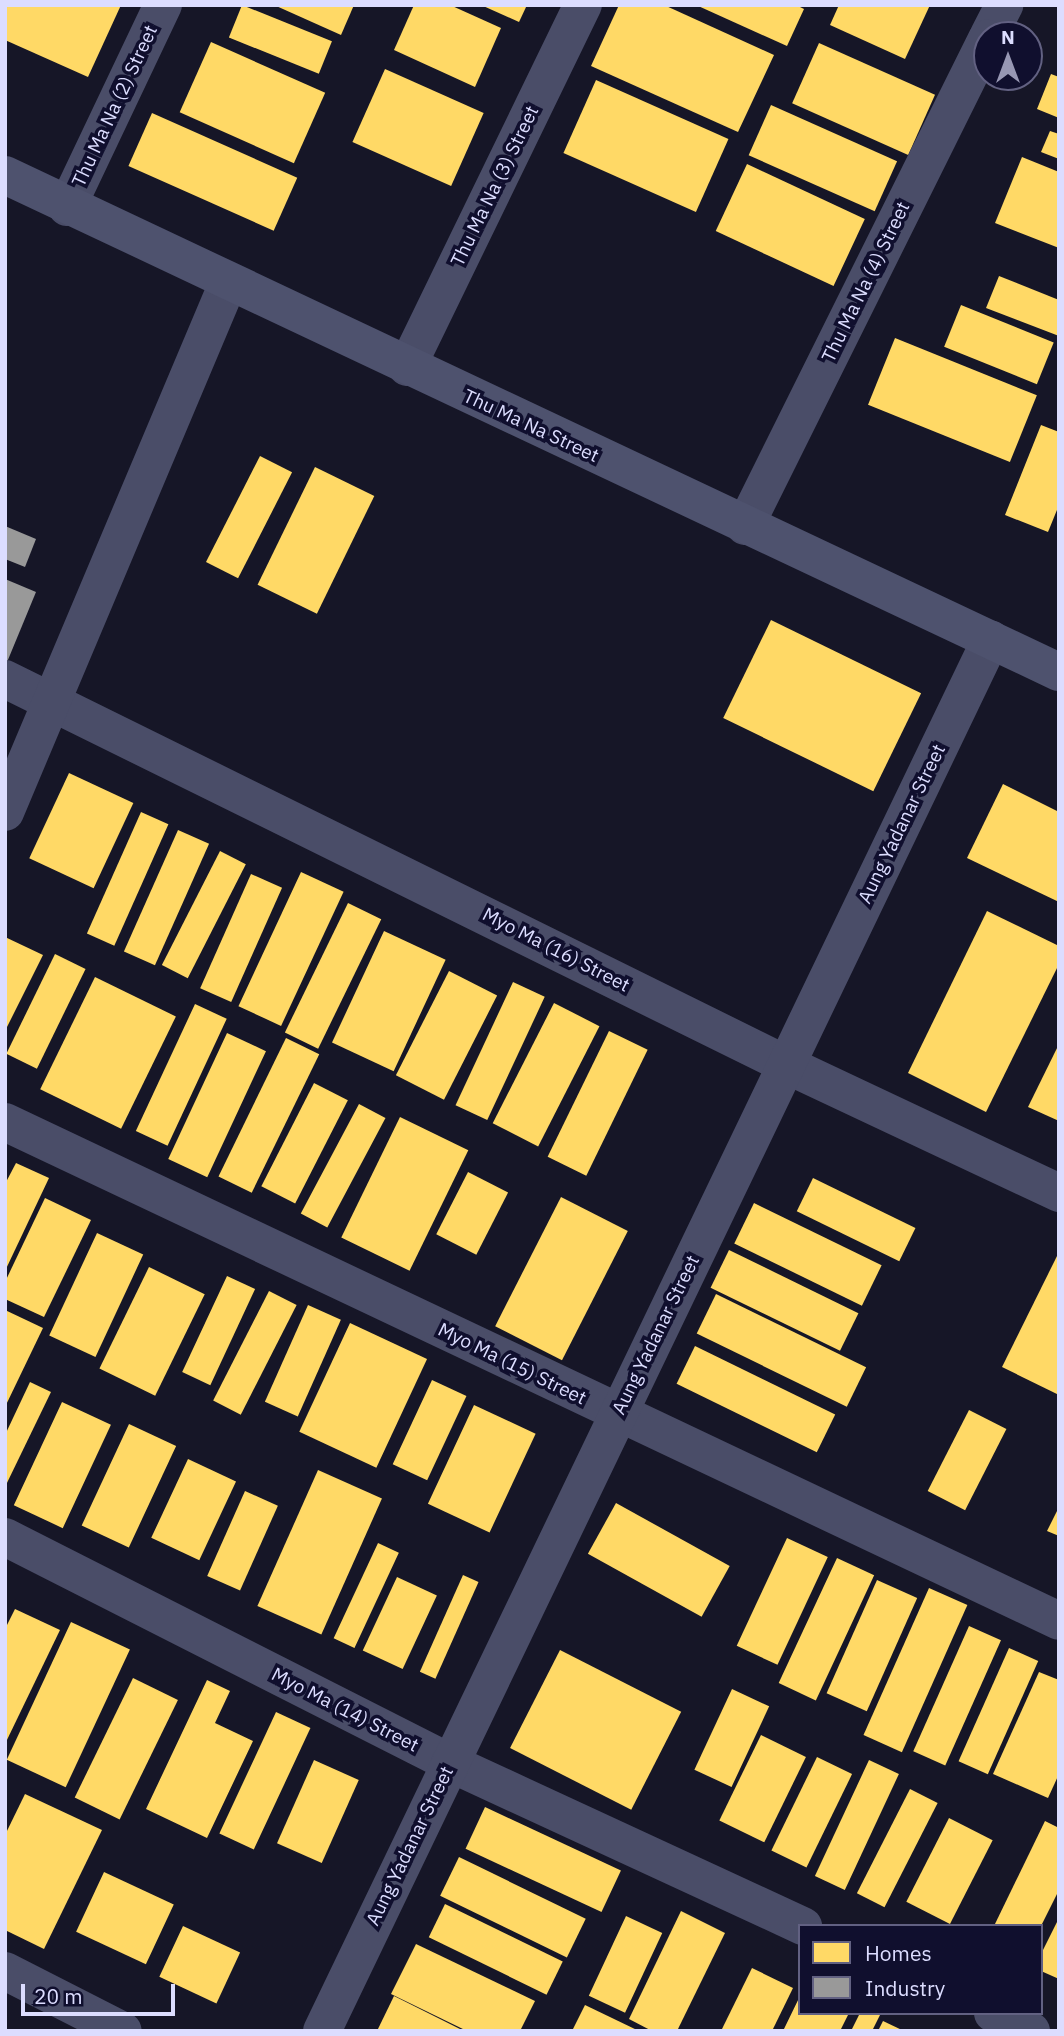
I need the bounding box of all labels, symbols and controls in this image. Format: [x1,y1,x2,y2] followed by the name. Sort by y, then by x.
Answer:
[973,21,1043,91] north arrow
[68,22,162,190] street label: Thu Ma Na (2) Street
[1001,25,1015,49] text: N
[446,102,544,270] street label: Thu Ma Na (3) Street
[817,198,915,366] street label: Thu Ma Na (4) Street
[459,385,603,467] street label: Thu Ma Na Street
[854,741,950,907] street label: Aung Yadanar Street
[479,903,633,997] street label: Myo Ma (16) Street
[608,1252,704,1418] street label: Aung Yadanar Street
[434,1318,590,1410] street label: Myo Ma (15) Street
[268,1663,422,1757] street label: Myo Ma (14) Street
[362,1763,458,1929] street label: Aung Yadanar Street
[798,1924,1043,2015] legend
[865,1939,932,1967] text: Homes
[24,1969,178,2013] scale bar
[865,1974,945,2002] text: Industry
[34,1982,83,2010] text: 20 m

